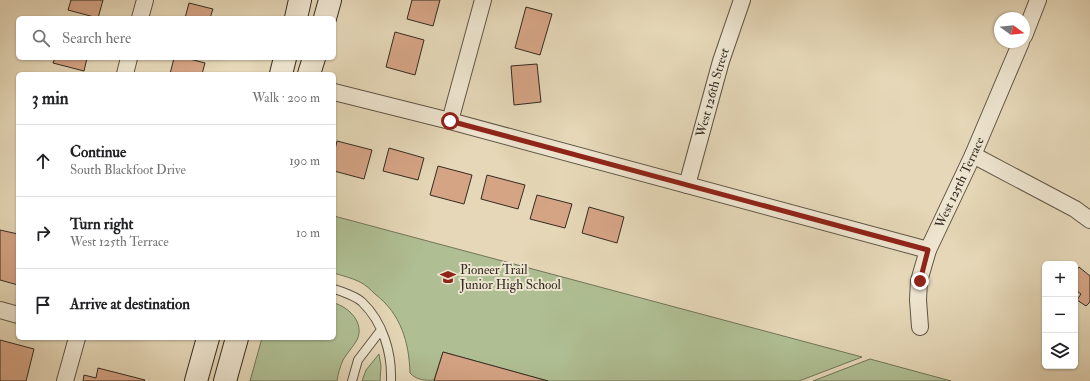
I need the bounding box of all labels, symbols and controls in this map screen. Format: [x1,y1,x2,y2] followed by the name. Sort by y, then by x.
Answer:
[994,12,1030,48] north arrow
[16,16,336,60] search box
[30,27,52,49] icon: search
[62,29,131,48] text: Search here
[692,46,733,140] street label: West 126th Street
[32,88,69,109] text: 3 min
[252,90,320,106] text: Walk · 200 m
[441,112,459,130] route start
[931,134,988,232] street label: West 125th Terrace
[70,143,126,162] text: Continue
[32,150,54,172] icon: ahead
[289,153,320,169] text: 190 m
[70,162,186,178] text: South Blackfoot Drive
[70,215,133,234] text: Turn right
[32,222,54,244] icon: right
[296,225,320,241] text: 10 m
[70,234,169,250] text: West 125th Terrace
[1042,261,1078,369] map controls
[1042,261,1078,297] button: +
[459,262,561,293] place label: Pioneer Trail Junior High School
[439,268,457,286] school or university icon: Pioneer Trail Junior High School
[911,272,929,290] route end
[32,294,54,316] icon: arrive
[70,295,190,314] text: Arrive at destination
[1042,297,1078,333] button: −
[1042,333,1078,369] button: layers

